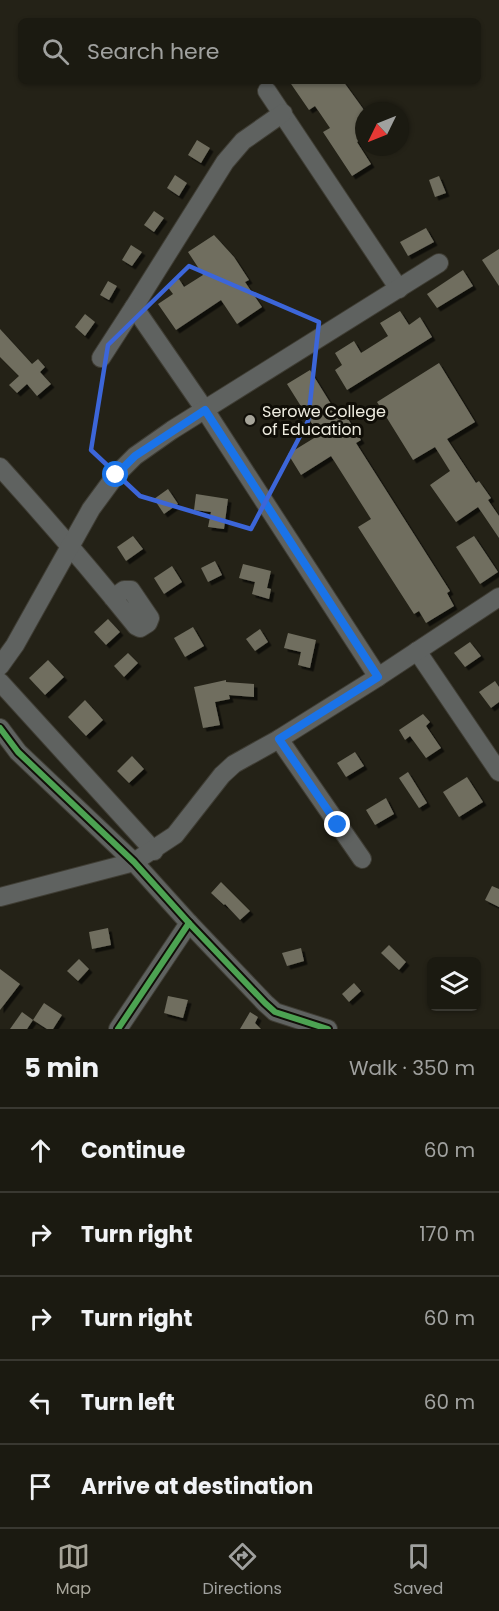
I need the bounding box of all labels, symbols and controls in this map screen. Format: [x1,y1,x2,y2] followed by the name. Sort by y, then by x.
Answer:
[18,18,481,84] search box
[39,35,72,68] icon: search
[87,36,220,67] text: Search here
[355,102,409,156] north arrow
[262,400,386,441] place label: Serowe College of Education
[243,413,257,427] marker: Serowe College of Education
[102,461,128,487] route start
[324,811,350,837] route end
[427,957,481,1011] map controls
[427,957,481,1011] button: layers
[24,1050,99,1086] text: 5 min
[349,1054,475,1082] text: Walk · 350 m
[24,1134,57,1167] icon: ahead
[81,1135,185,1166] text: Continue
[424,1136,475,1164] text: 60 m
[24,1218,57,1251] icon: right
[81,1219,192,1250] text: Turn right
[419,1220,475,1248] text: 170 m
[24,1302,57,1335] icon: right
[81,1303,192,1334] text: Turn right
[424,1304,475,1332] text: 60 m
[24,1386,57,1419] icon: left
[81,1387,175,1418] text: Turn left
[424,1388,475,1416] text: 60 m
[24,1470,57,1503] icon: arrive
[81,1471,313,1502] text: Arrive at destination
[56,1540,91,1601] tab: Map
[203,1540,282,1601] tab: Directions
[393,1540,443,1601] tab: Saved

